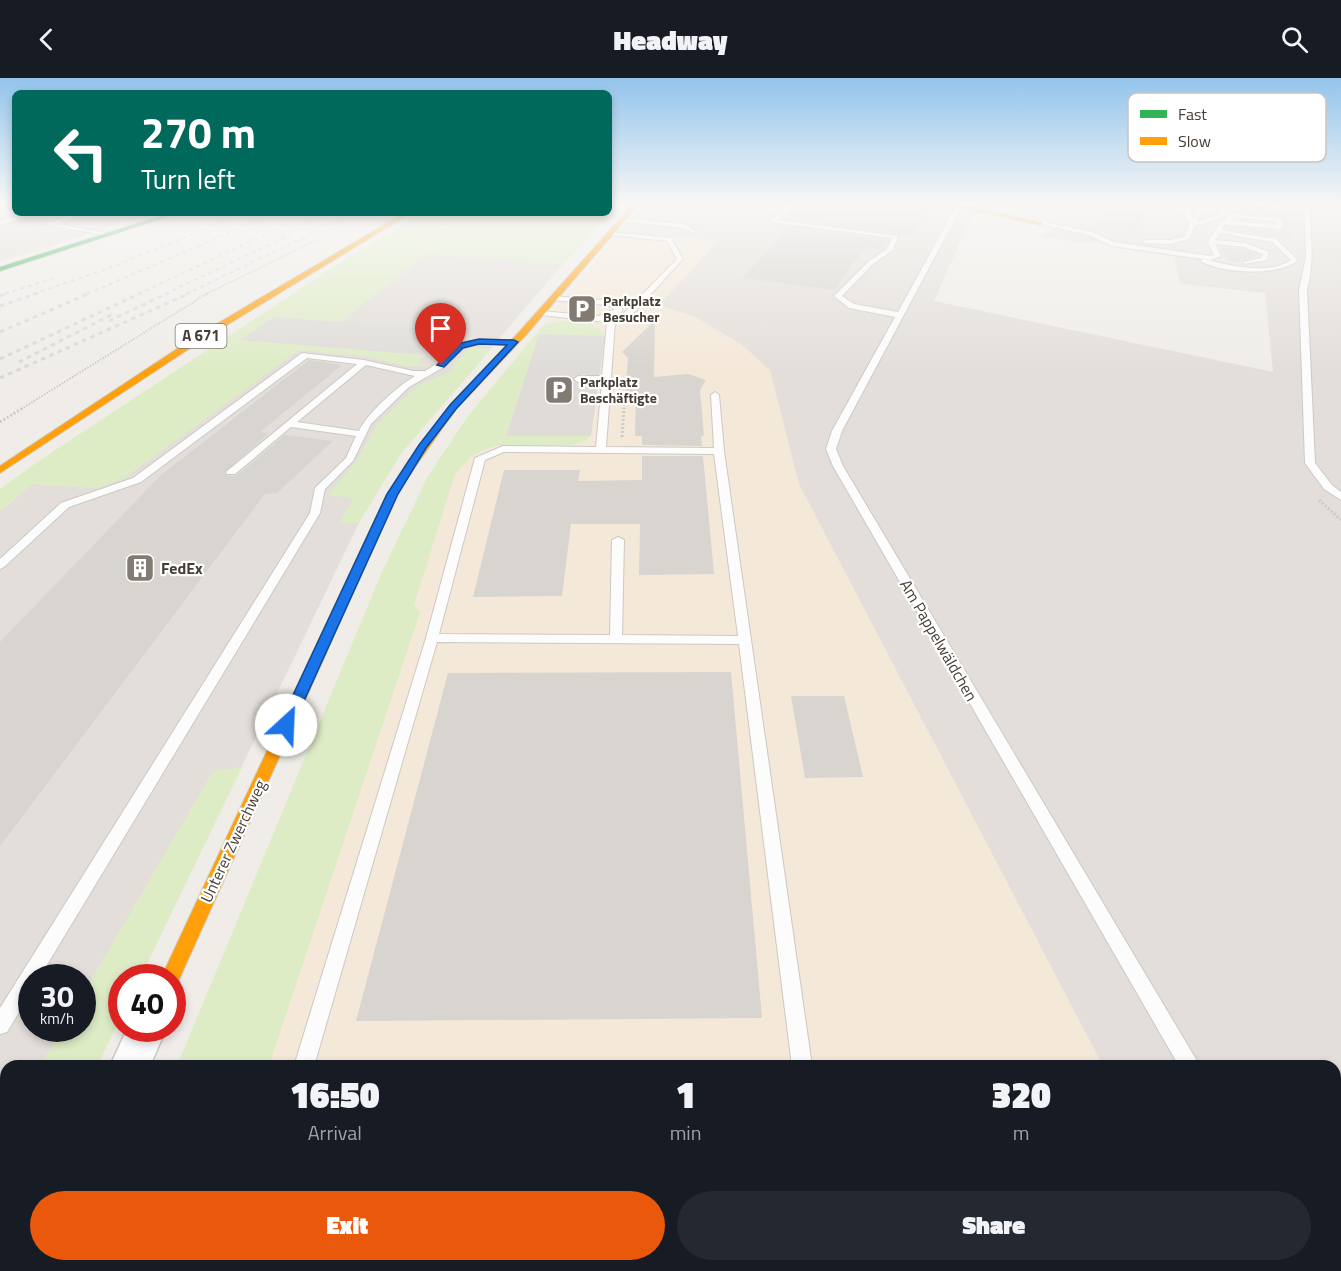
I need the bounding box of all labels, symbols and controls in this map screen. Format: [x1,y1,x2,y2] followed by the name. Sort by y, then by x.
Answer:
[614,19,727,60] text: Headway
[30,23,63,56] icon: back
[1278,23,1311,56] icon: search
[1128,93,1326,162] legend
[141,100,256,164] text: 270 m
[1178,102,1207,126] text: Fast
[42,114,120,192] icon: left
[1178,129,1211,153] text: Slow
[141,158,235,199] text: Turn left
[603,290,661,327] place label: Parkplatz Besucher
[566,293,598,325] parking icon: Parkplatz Besucher
[415,303,466,365] pin
[424,312,457,345] icon: arrive
[176,324,226,348] road number: A 671
[580,371,657,408] place label: Parkplatz Beschäftigte
[543,374,575,406] parking icon: Parkplatz Beschäftigte
[124,552,156,584] building icon: FedEx
[161,556,203,580] place label: FedEx
[894,575,984,705] street label: Am Pappelwäldchen
[254,693,318,757] position arrow
[194,776,272,906] street label: Unterer Zwerchweg
[108,964,186,1042] speed limit sign: 40
[40,973,74,1019] text: 30
[40,1007,74,1030] text: km/h
[290,1067,380,1122] text: 16:50
[676,1067,695,1122] text: 1
[992,1067,1051,1122] text: 320
[308,1117,362,1148] text: Arrival
[670,1117,701,1148] text: min
[1013,1117,1030,1148] text: m
[30,1191,665,1260] button: Exit
[677,1191,1311,1260] button: Share

